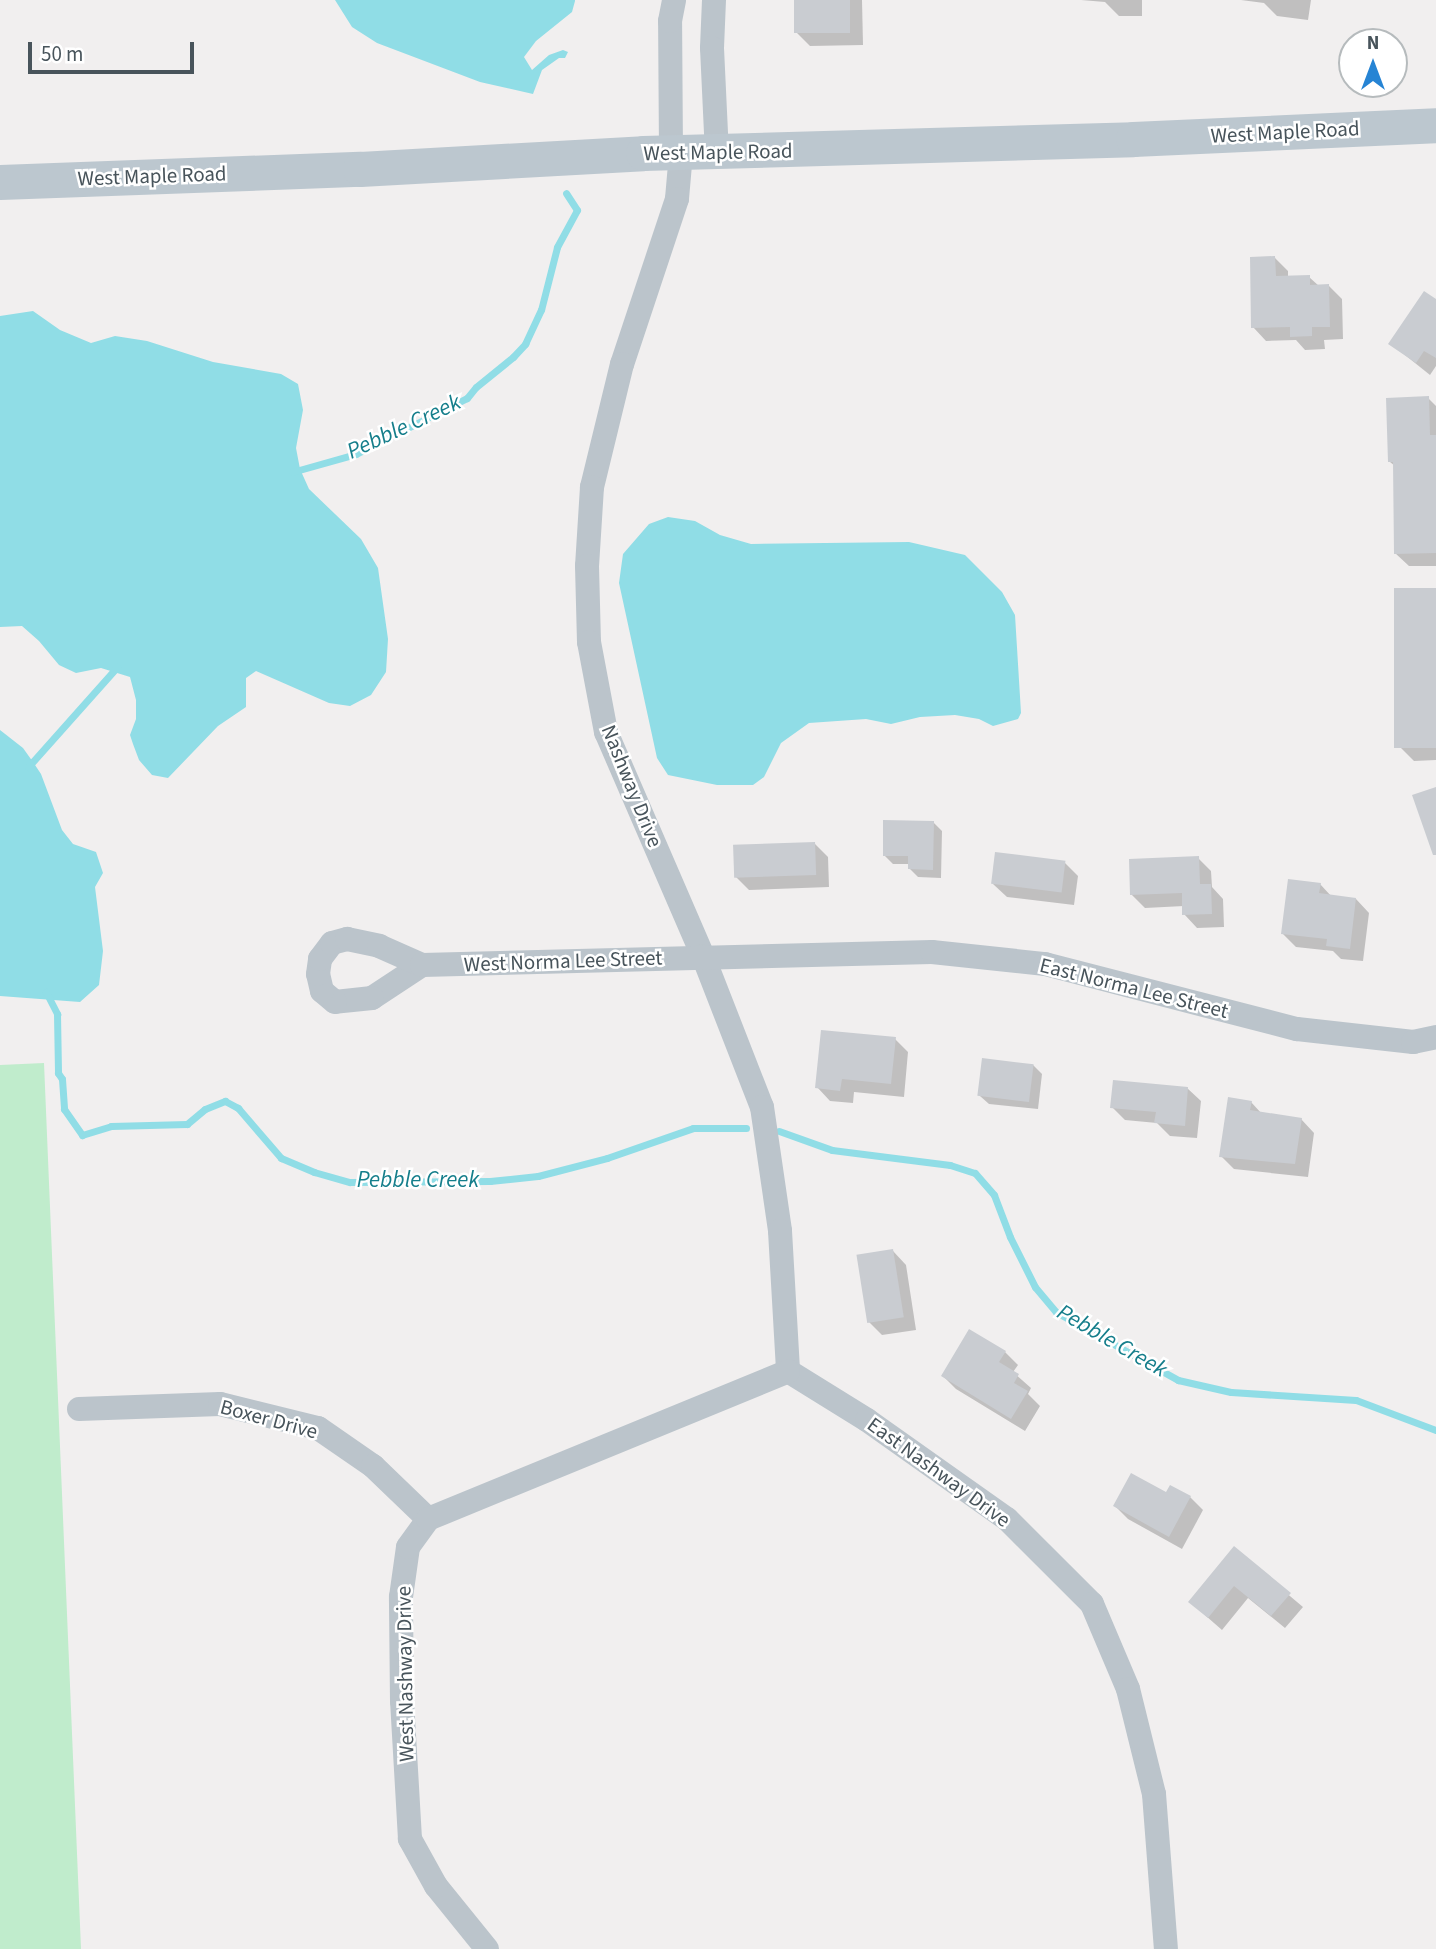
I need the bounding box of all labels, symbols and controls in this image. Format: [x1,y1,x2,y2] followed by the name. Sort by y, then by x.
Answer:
[32,28,198,72] scale bar
[1338,28,1408,98] north arrow
[1367,30,1379,57] text: N
[41,39,83,69] text: 50 m
[1210,116,1360,148] street label: West Maple Road
[643,138,793,166] street label: West Maple Road
[77,161,227,191] street label: West Maple Road
[343,389,465,465] water label: Pebble Creek
[596,721,668,851] street label: Nashway Drive
[463,945,663,977] street label: West Norma Lee Street
[1037,952,1231,1024] street label: East Norma Lee Street
[357,1166,479,1194] water label: Pebble Creek
[1052,1298,1172,1384] water label: Pebble Creek
[218,1394,320,1444] street label: Boxer Drive
[863,1412,1015,1532] street label: East Nashway Drive
[391,1586,419,1762] street label: West Nashway Drive

